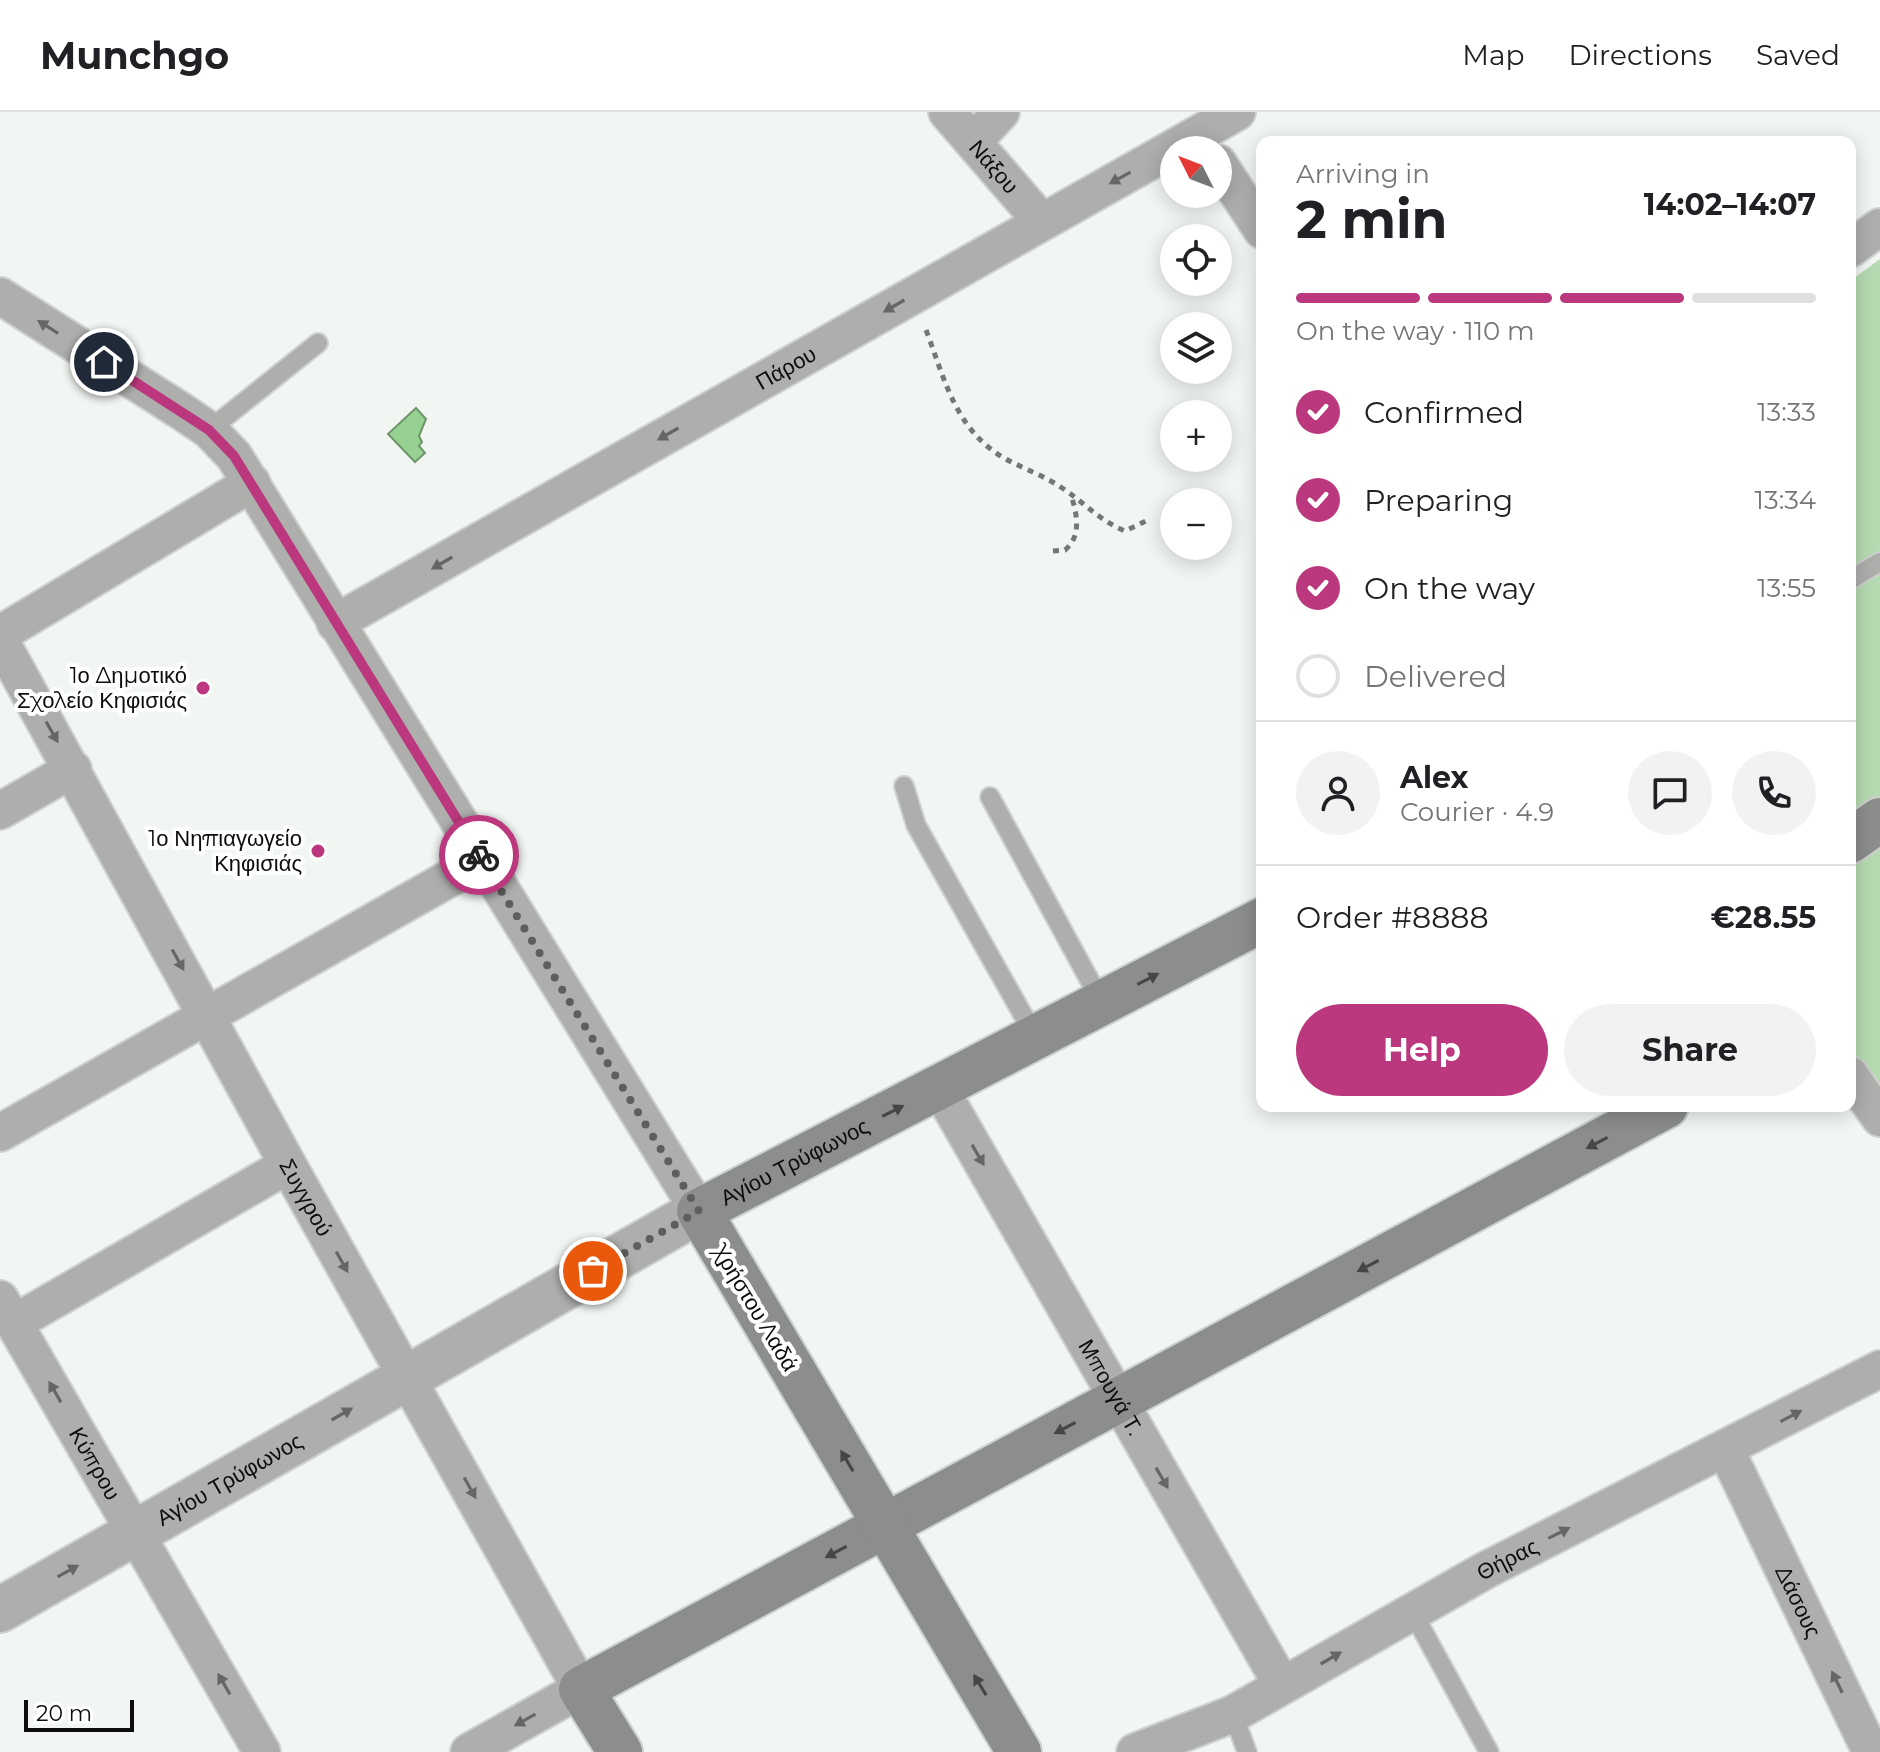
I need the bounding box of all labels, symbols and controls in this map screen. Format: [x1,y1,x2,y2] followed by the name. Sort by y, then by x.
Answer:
[40,32,229,79] text: Munchgo
[1462,38,1524,72] text: Map
[1568,38,1712,72] text: Directions
[1756,38,1840,72] text: Saved
[963,134,1024,199] street label: Νάξου
[1160,136,1232,208] north arrow
[1160,136,1232,560] map controls
[1296,158,1430,190] text: Arriving in
[1109,171,1131,185] one-way arrow
[1644,186,1816,223] text: 14:02–14:07
[1296,188,1448,251] text: 2 min
[1160,224,1232,296] button: locate
[883,299,905,313] one-way arrow
[1160,312,1232,384] button: layers
[1296,315,1535,347] text: On the way · 110 m
[37,320,59,334] one-way arrow
[70,328,138,396] pin
[82,340,126,384] icon: home
[751,340,821,396] street label: Πάρου
[1296,390,1340,434] icon: check
[1364,394,1524,431] text: Confirmed
[1757,396,1816,428] text: 13:33
[1160,400,1232,472] button: +
[657,427,679,441] one-way arrow
[1296,478,1340,522] icon: check
[1364,482,1513,519] text: Preparing
[1755,484,1816,516] text: 13:34
[1160,488,1232,560] button: −
[430,556,453,570] one-way arrow
[1296,566,1340,610] icon: check
[1364,570,1535,607] text: On the way
[1757,572,1816,604] text: 13:55
[1364,658,1507,695] text: Delivered
[17,662,187,714] place label: 1ο Δημοτικό Σχολείο Κηφισιάς
[194,679,212,697] marker: 1ο Δημοτικό Σχολείο Κηφισιάς
[45,721,59,743] one-way arrow
[1296,751,1380,835] button: person
[1628,751,1712,835] button: chat
[1732,751,1816,835] button: phone
[1400,759,1468,796] text: Alex
[1400,796,1554,828] text: Courier · 4.9
[439,815,519,895] courier
[148,825,302,877] place label: 1ο Νηπιαγωγείο Κηφισιάς
[457,833,501,877] icon: bike
[309,842,327,860] marker: 1ο Νηπιαγωγείο Κηφισιάς
[1296,899,1489,936] text: Order #8888
[1711,899,1816,936] text: €28.55
[171,948,184,971] one-way arrow
[1137,972,1160,985] one-way arrow
[1296,1004,1548,1096] button: Help
[1564,1004,1816,1096] button: Share
[881,1105,904,1118] one-way arrow
[716,1113,874,1212] street label: Αγίου Τρύφωνος
[1586,1136,1609,1149] one-way arrow
[970,1144,984,1166] one-way arrow
[273,1154,338,1241] street label: Συγγρού
[559,1237,627,1305] pin
[706,1238,804,1376] street label: Χρήστου Λαδά
[571,1249,615,1293] icon: bag
[335,1250,349,1273] one-way arrow
[1357,1259,1380,1272] one-way arrow
[1073,1335,1149,1440] street label: Μπουγά Τ.
[48,1381,62,1403] one-way arrow
[331,1407,353,1421] one-way arrow
[1780,1409,1802,1423] one-way arrow
[1054,1421,1076,1435] one-way arrow
[63,1423,126,1505] street label: Κύπρου
[152,1427,307,1532] street label: Αγίου Τρύφωνος
[840,1450,854,1472] one-way arrow
[1155,1467,1169,1489] one-way arrow
[463,1477,476,1500] one-way arrow
[1548,1527,1571,1540] one-way arrow
[1472,1533,1543,1587] street label: Θήρας
[825,1545,848,1558] one-way arrow
[1769,1561,1827,1642] street label: Δάσους
[57,1564,79,1578] one-way arrow
[1320,1651,1342,1665] one-way arrow
[1830,1670,1844,1693] one-way arrow
[217,1673,231,1695] one-way arrow
[973,1674,987,1696] one-way arrow
[24,1696,134,1732] scale bar
[36,1700,92,1727] text: 20 m
[514,1713,536,1727] one-way arrow

